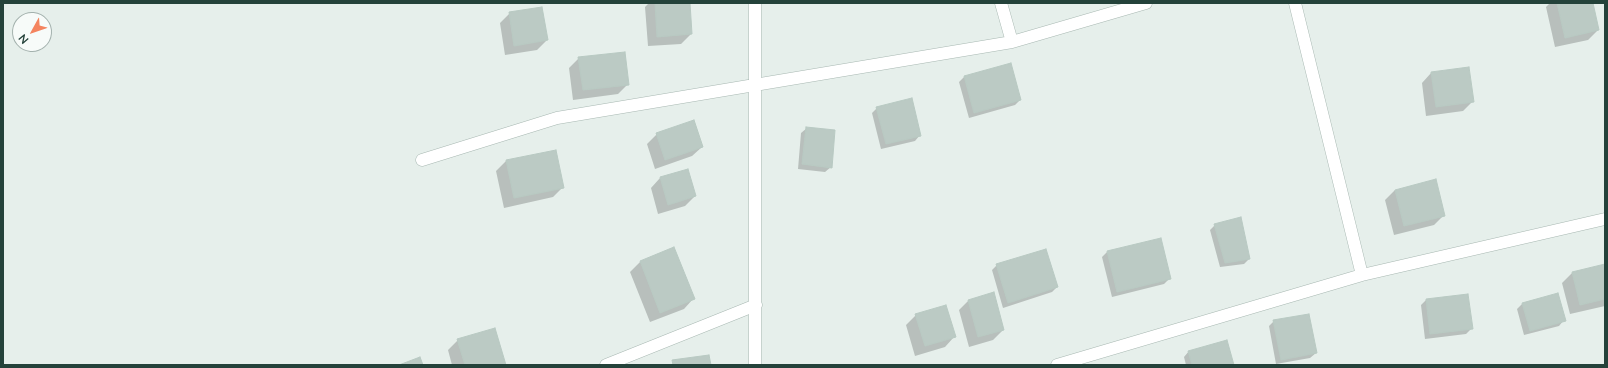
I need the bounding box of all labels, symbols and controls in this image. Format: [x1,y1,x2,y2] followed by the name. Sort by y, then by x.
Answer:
[12,12,52,52] north arrow
[15,32,31,47] text: N

